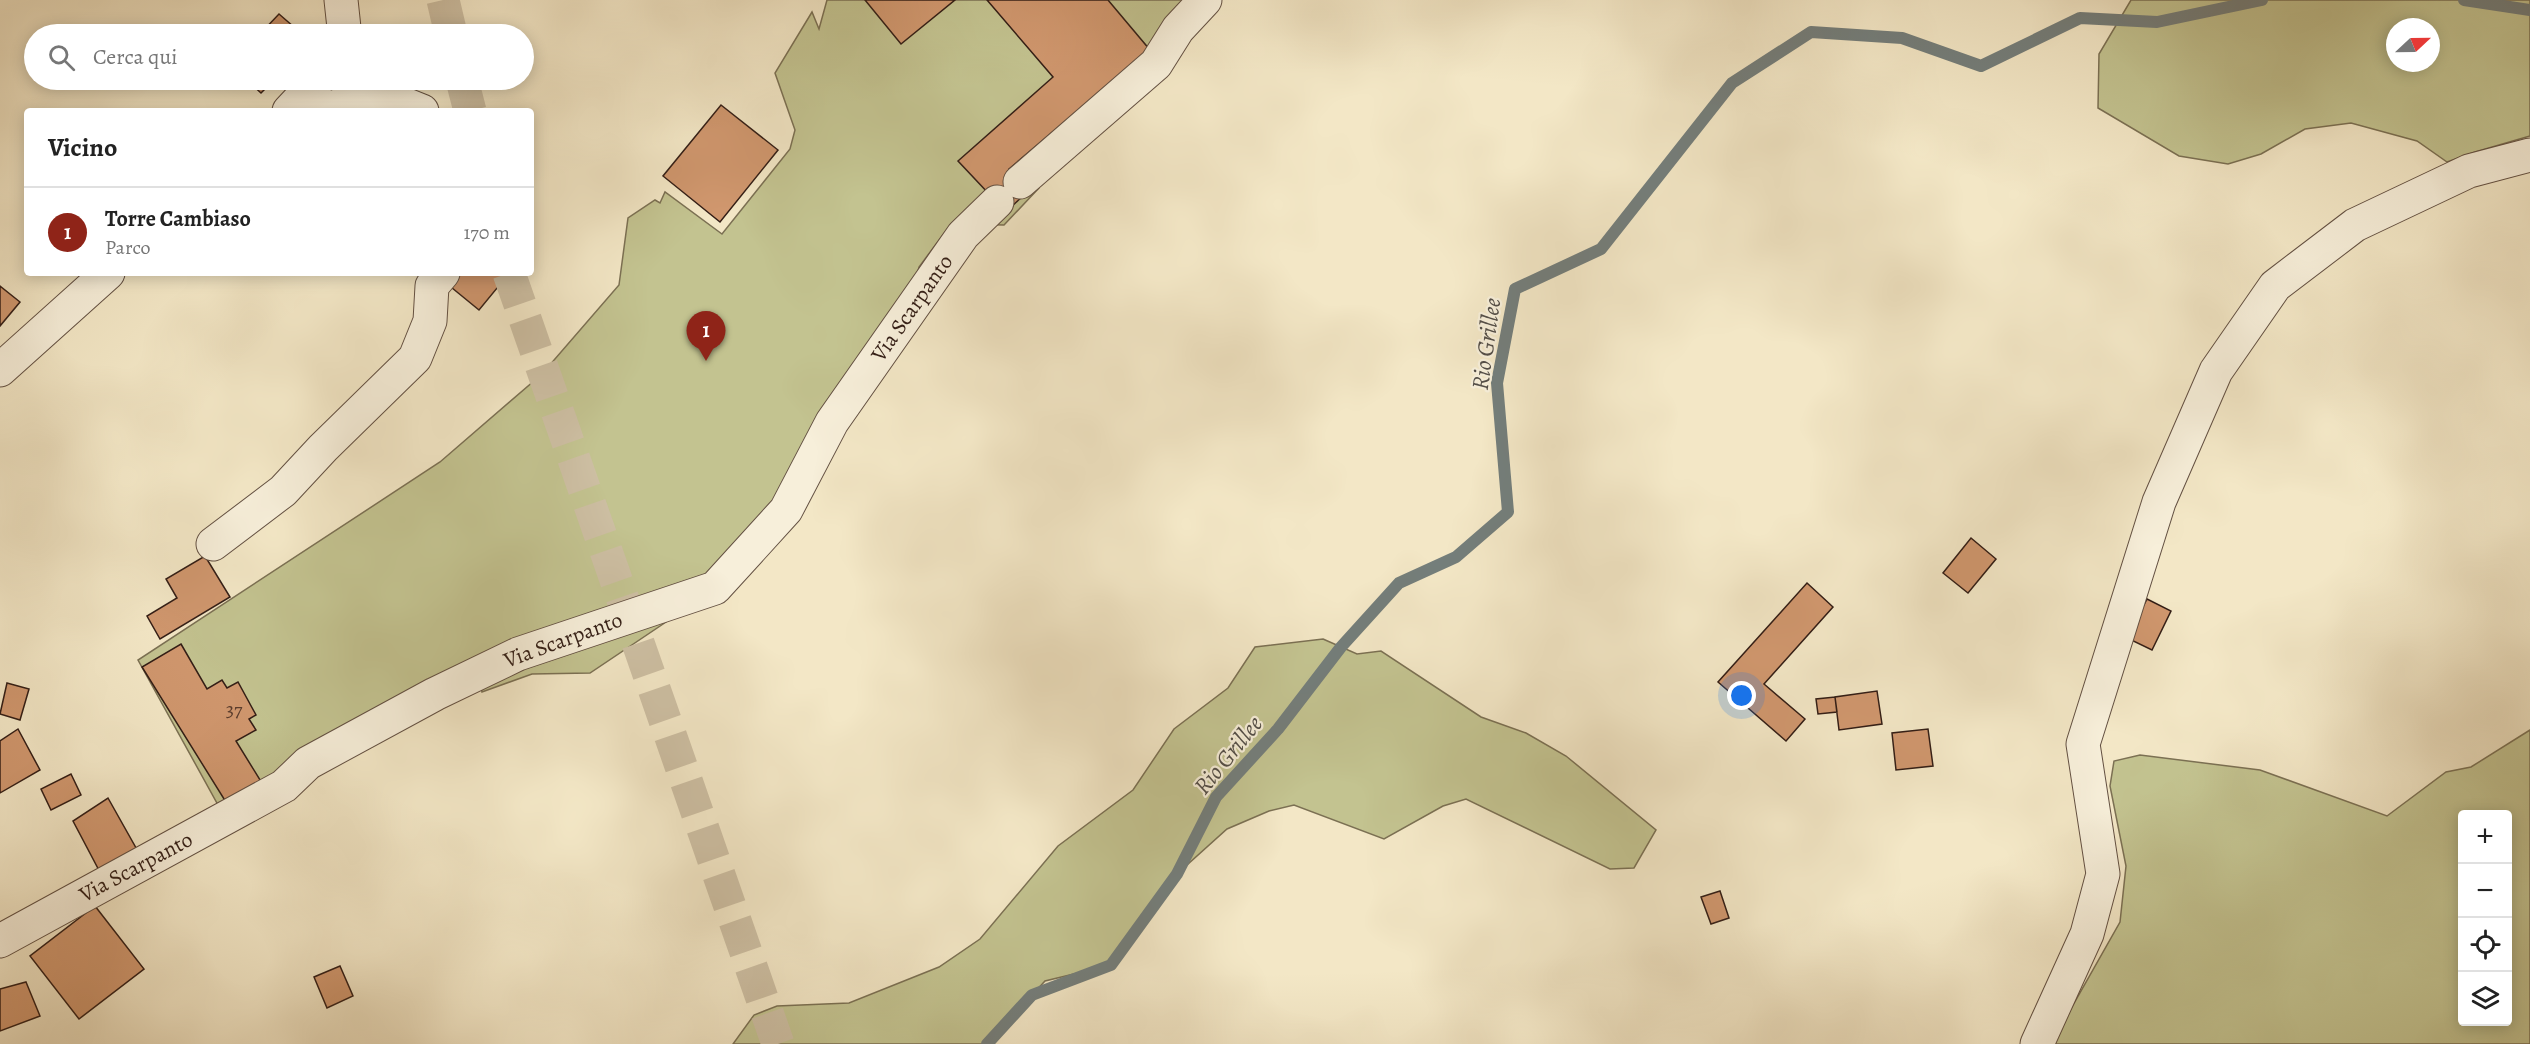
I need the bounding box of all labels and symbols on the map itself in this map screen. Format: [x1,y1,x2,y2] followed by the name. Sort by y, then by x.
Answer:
[2386,18,2440,72] north arrow
[863,248,960,368] street label: Via Scarpanto
[1464,295,1508,392] water label: Rio Grillee
[686,312,726,361] pin: 1
[498,605,627,676] street label: Via Scarpanto
[1727,681,1756,710] your location
[226,696,243,723] house number: 37
[1186,709,1270,801] water label: Rio Grillee
[73,825,198,910] street label: Via Scarpanto

